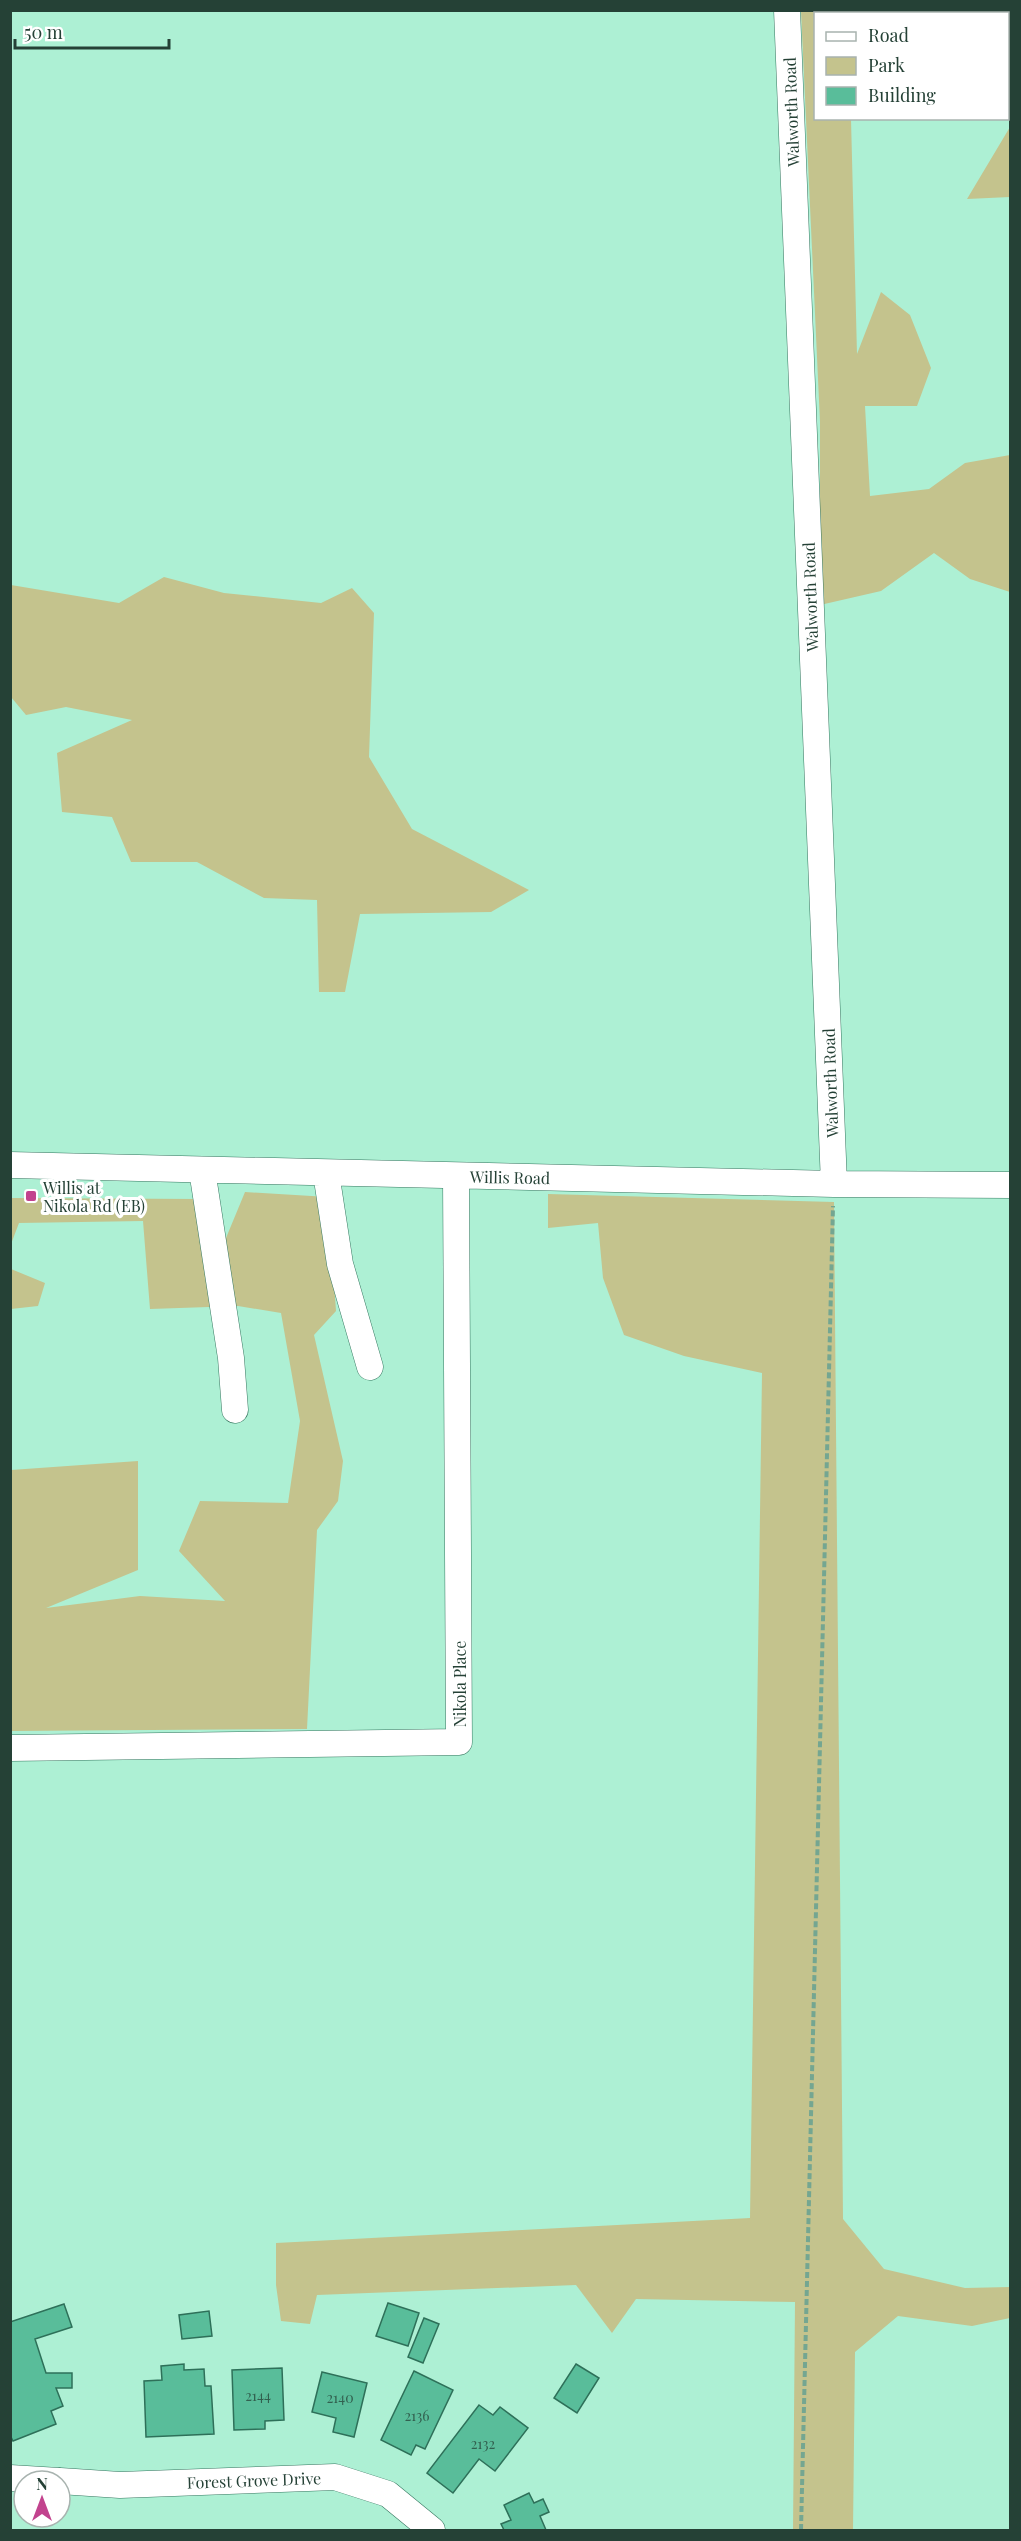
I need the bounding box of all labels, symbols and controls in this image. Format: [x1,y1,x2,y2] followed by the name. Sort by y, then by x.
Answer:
[15,12,170,50] scale bar
[814,12,1009,120] legend
[24,20,63,44] text: 50 m
[868,23,909,47] text: Road
[868,53,905,77] text: Park
[779,57,803,168] street label: Walworth Road
[868,83,936,107] text: Building
[798,542,822,653] street label: Walworth Road
[818,1028,842,1139] street label: Walworth Road
[469,1166,550,1188] street label: Willis Road
[42,1177,145,1216] place label: Willis at Nikola Rd (EB)
[24,1189,38,1203] marker: Willis at Nikola Rd (EB)
[449,1641,470,1727] street label: Nikola Place
[245,2386,271,2405] house number: 2144
[326,2388,354,2407] house number: 2140
[404,2406,430,2425] house number: 2136
[471,2434,496,2453] house number: 2132
[186,2467,322,2493] street label: Forest Grove Drive
[12,2469,72,2529] north arrow
[36,2473,48,2494] text: N

